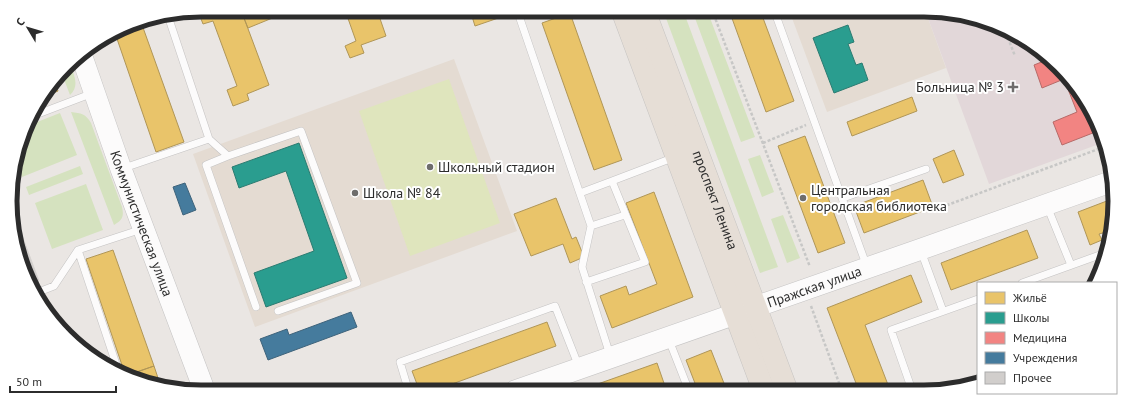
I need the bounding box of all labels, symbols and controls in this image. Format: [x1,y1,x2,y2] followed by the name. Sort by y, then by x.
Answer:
[8,8,48,48] north arrow
[13,15,28,29] text: С
[916,78,1004,96] place label: Больница № 3
[1007,81,1019,93] marker: Больница № 3
[106,148,177,299] street label: Коммунистическая улица
[689,148,742,252] street label: проспект Ленина
[438,158,555,176] place label: Школьный стадион
[425,162,435,172] marker: Школьный стадион
[811,181,947,215] place label: Центральная городская библиотека
[363,184,441,202] place label: Школа № 84
[350,188,360,198] marker: Школа № 84
[798,193,808,203] marker: Центральная городская библиотека
[765,262,864,312] street label: Пражская улица
[977,282,1117,394] legend
[1012,290,1047,305] text: Жильё
[1013,310,1049,325] text: Школы
[1013,330,1067,345] text: Медицина
[1013,350,1077,365] text: Учреждения
[10,368,116,394] scale bar
[1013,370,1052,385] text: Прочее
[16,374,42,389] text: 50 m

